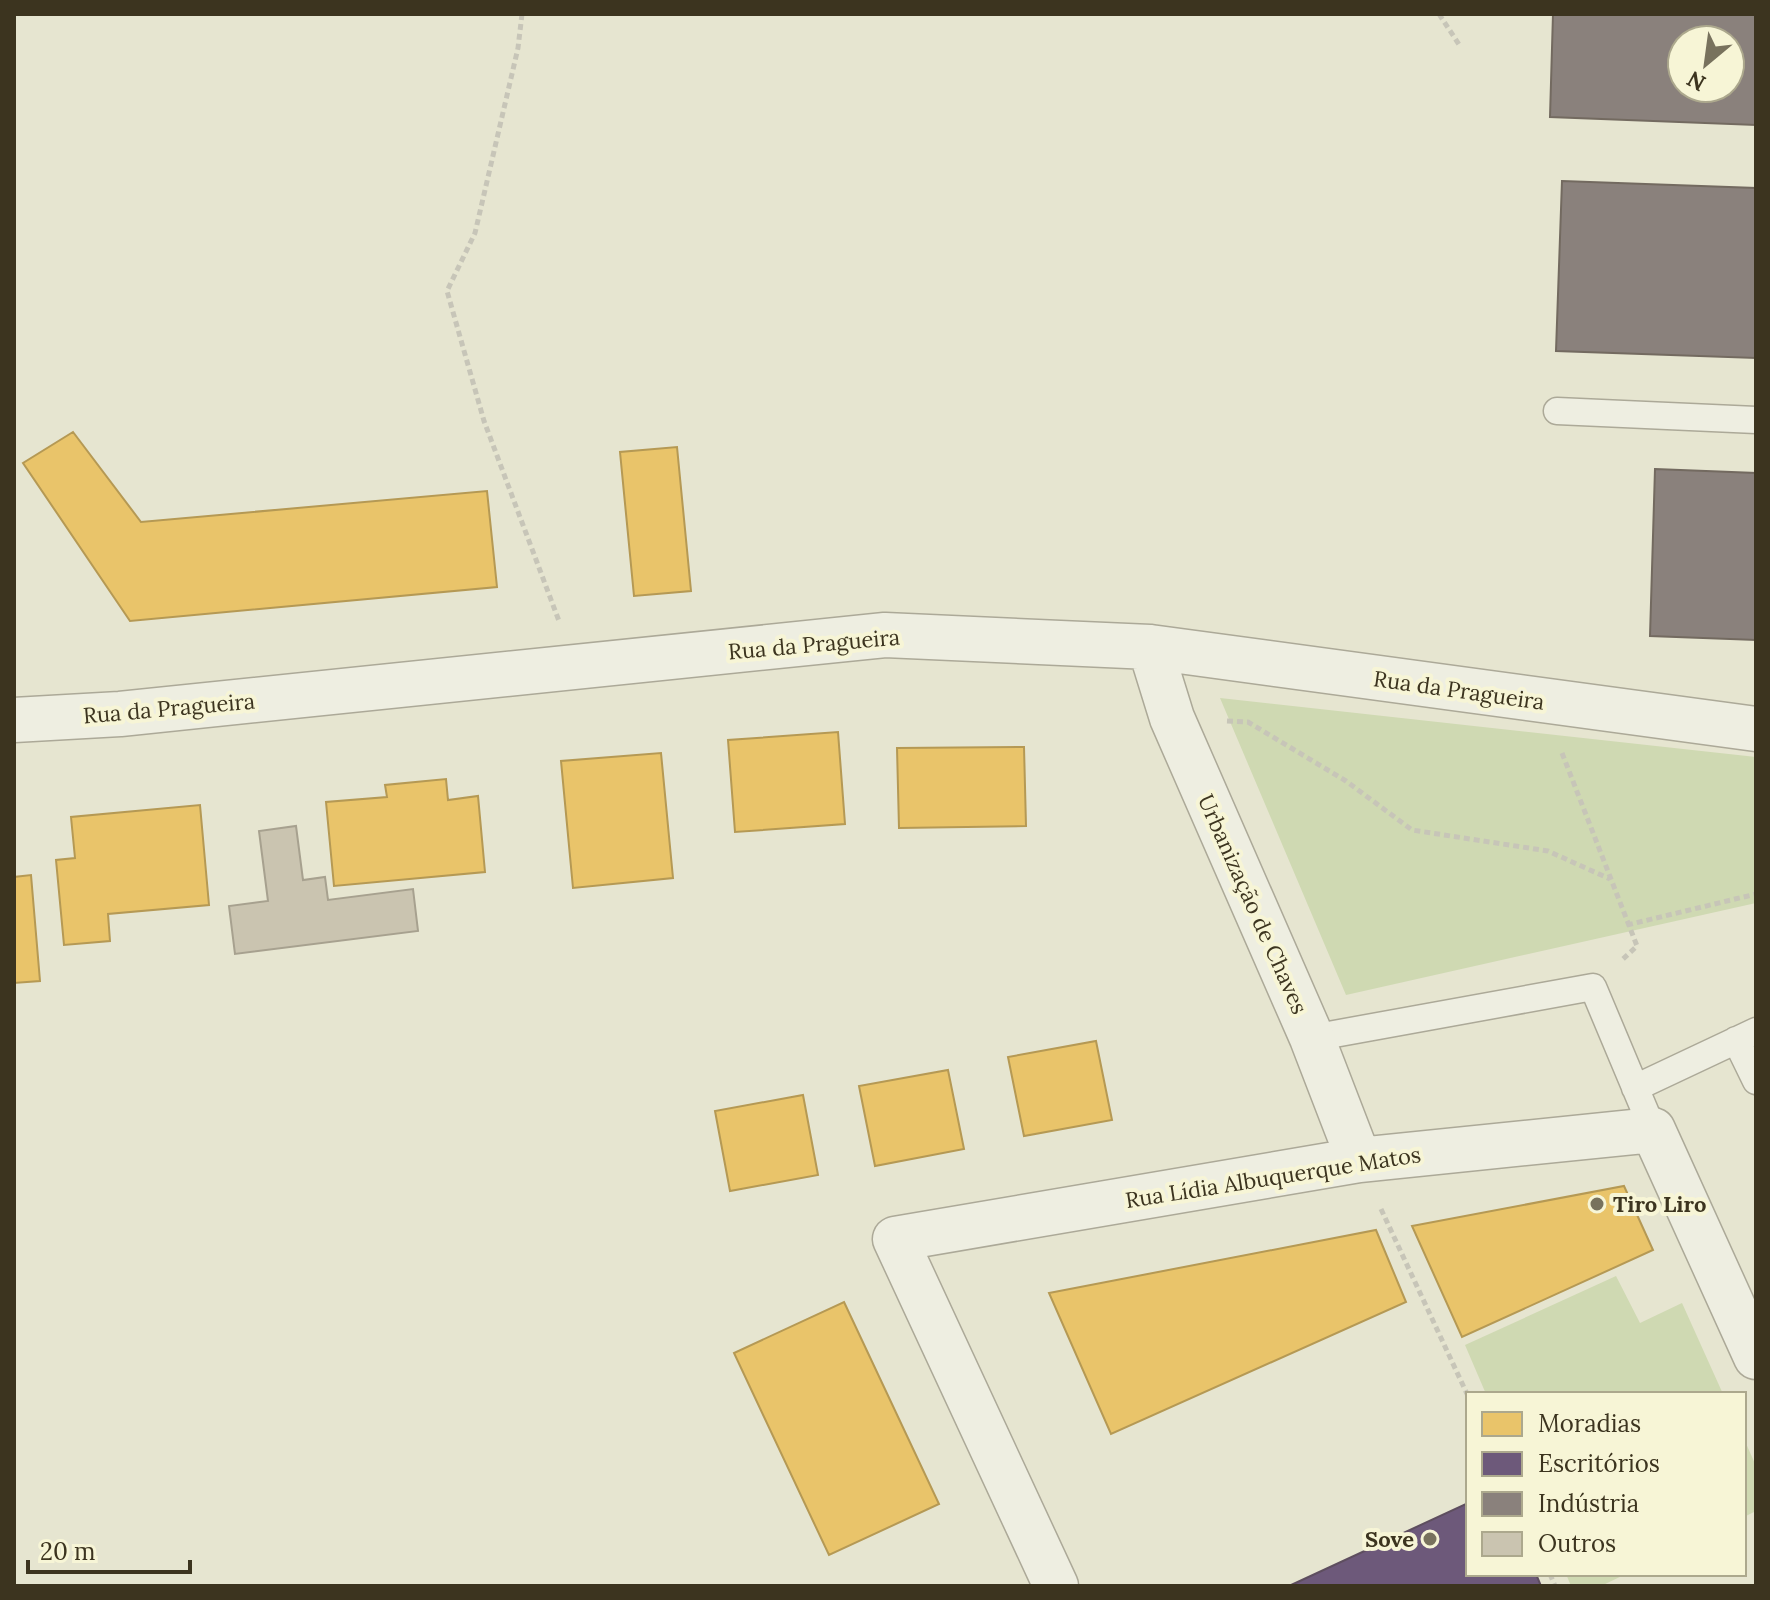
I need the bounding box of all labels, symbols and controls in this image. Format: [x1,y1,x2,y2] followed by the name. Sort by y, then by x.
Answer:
[1666,24,1746,104] north arrow
[1682,65,1711,98] text: N
[727,623,901,665] street label: Rua da Pragueira
[1372,664,1546,716] street label: Rua da Pragueira
[82,687,256,729] street label: Rua da Pragueira
[1192,790,1314,1018] street label: Urbanização de Chaves
[1123,1140,1423,1214] street label: Rua Lídia Albuquerque Matos
[1613,1190,1706,1218] place label: Tiro Liro
[1588,1195,1606,1213] marker: Tiro Liro
[1466,1392,1746,1576] legend
[1538,1408,1641,1439] text: Moradias
[1538,1448,1660,1479] text: Escritórios
[1538,1488,1639,1519] text: Indústria
[28,1524,190,1574] scale bar
[1365,1525,1414,1553] place label: Sove
[1538,1528,1616,1559] text: Outros
[1421,1530,1439,1548] marker: Sove
[40,1536,96,1567] text: 20 m

